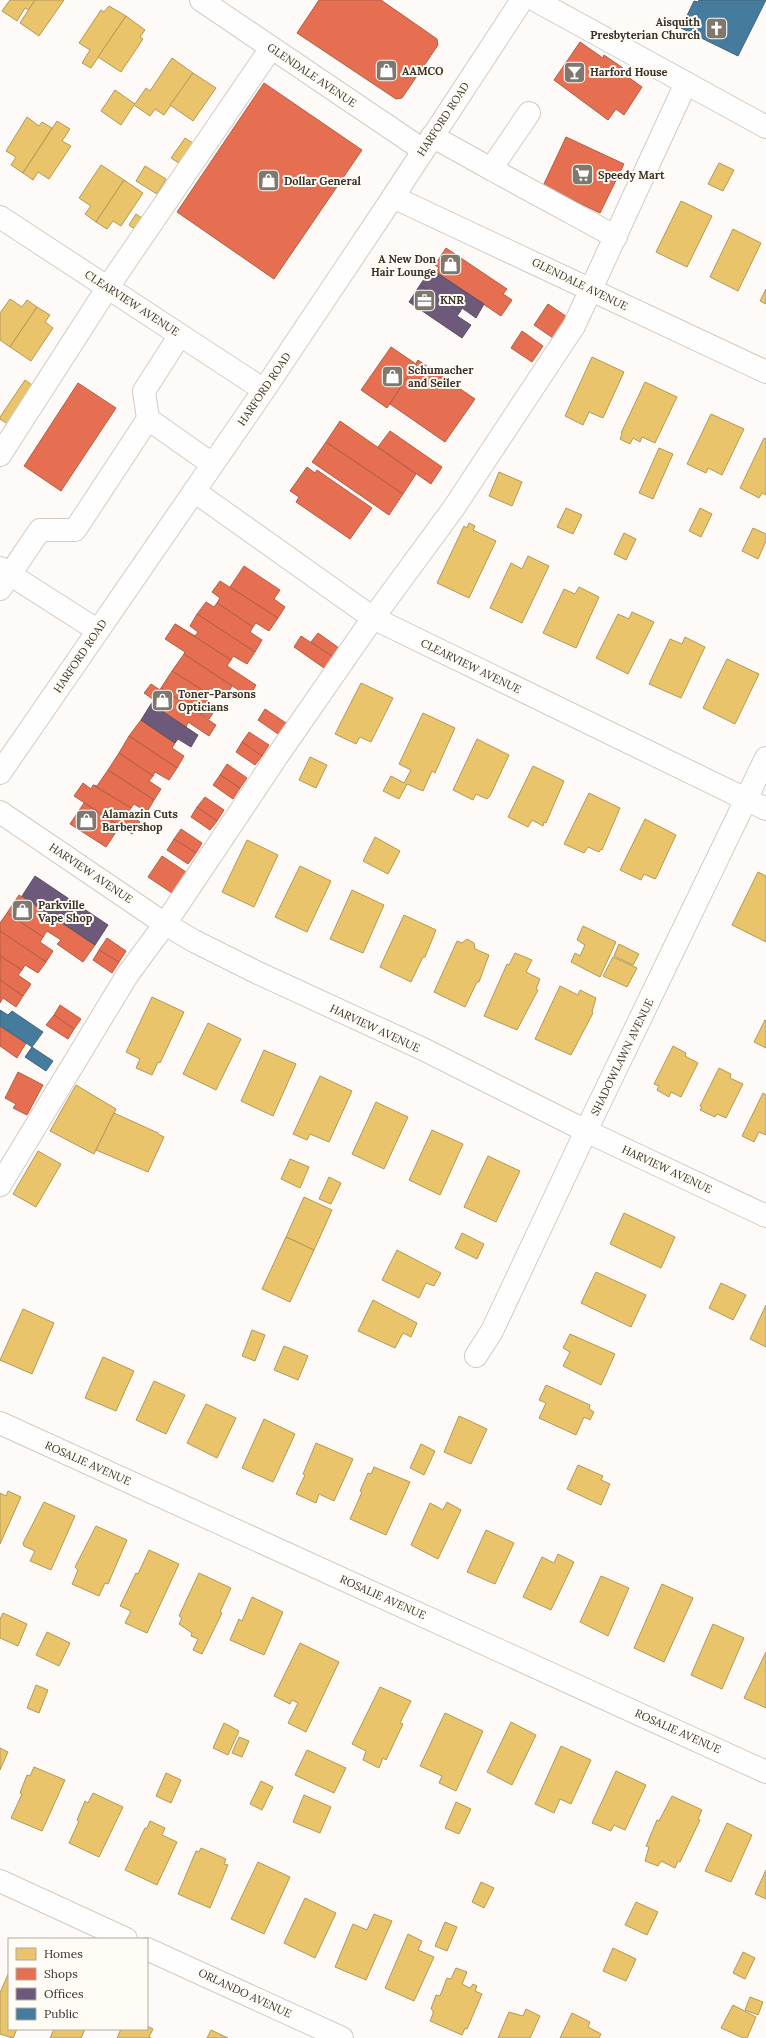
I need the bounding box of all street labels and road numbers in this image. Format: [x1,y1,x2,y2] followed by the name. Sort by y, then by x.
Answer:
[265,40,360,110] street label: GLENDALE AVENUE
[414,79,472,159] street label: HARFORD ROAD
[530,255,630,313] street label: GLENDALE AVENUE
[82,267,182,339] street label: CLEARVIEW AVENUE
[234,350,294,428] street label: HARFORD ROAD
[50,617,110,695] street label: HARFORD ROAD
[418,636,524,697] street label: CLEARVIEW AVENUE
[47,840,136,906] street label: HARVIEW AVENUE
[588,996,657,1118] street label: SHADOWLAWN AVENUE
[328,1001,422,1055] street label: HARVIEW AVENUE
[620,1142,714,1196] street label: HARVIEW AVENUE
[43,1438,133,1488] street label: ROSALIE AVENUE
[338,1572,428,1622] street label: ROSALIE AVENUE
[633,1706,723,1756] street label: ROSALIE AVENUE
[196,1965,294,2021] street label: ORLANDO AVENUE

